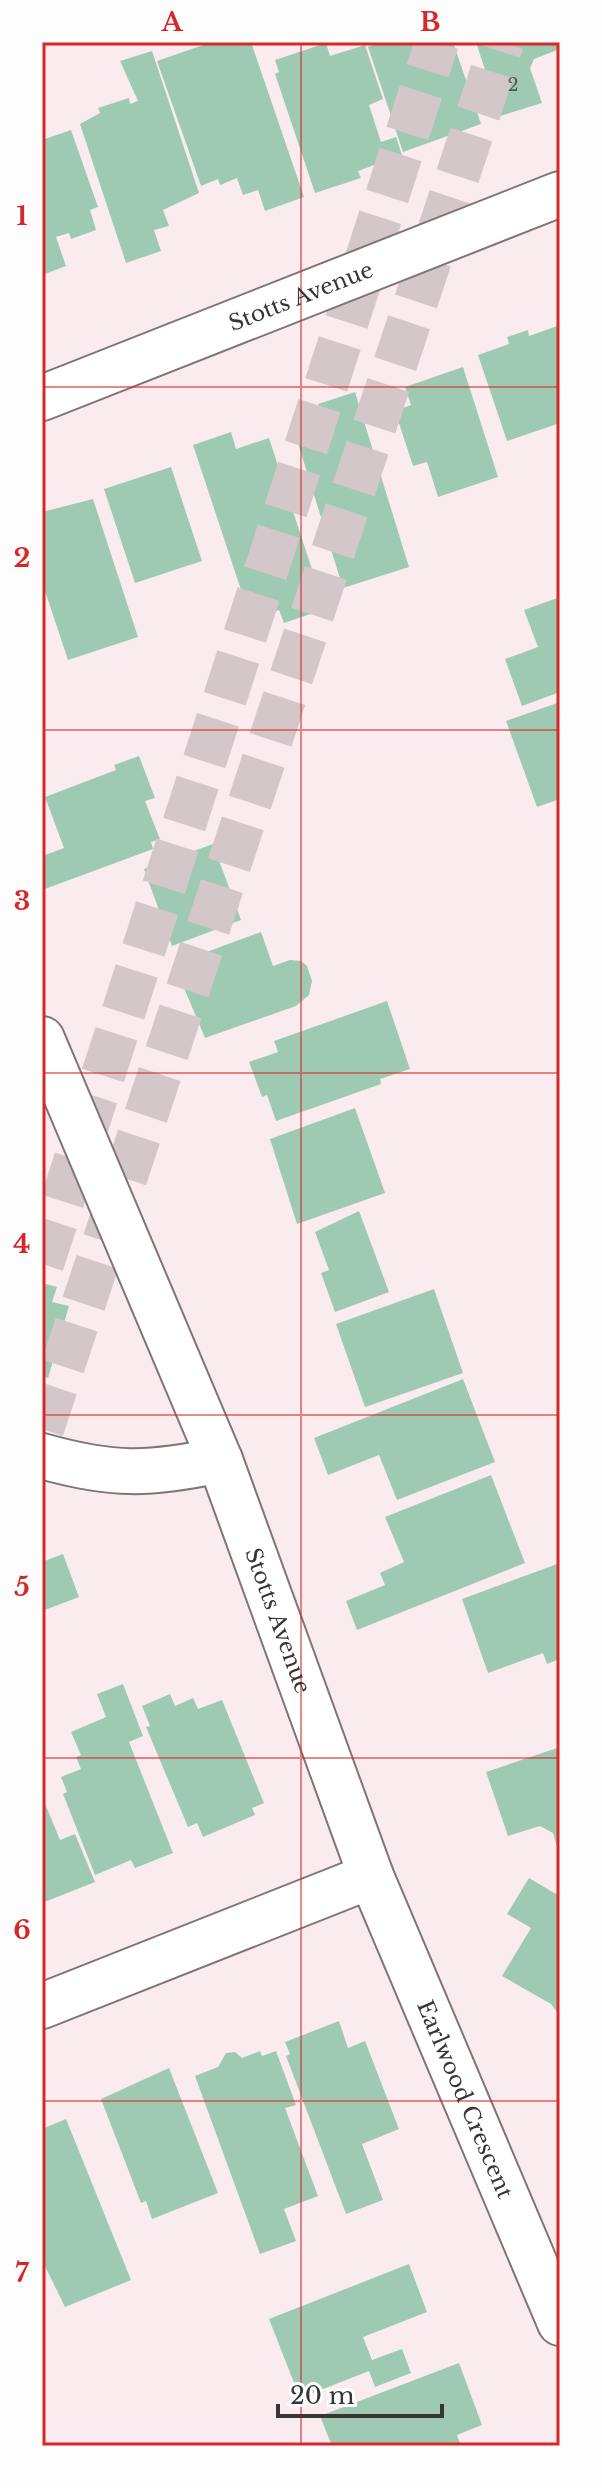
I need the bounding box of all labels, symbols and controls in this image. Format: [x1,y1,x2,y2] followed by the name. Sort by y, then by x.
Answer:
[160,6,183,38] text: A
[420,6,440,38] text: B
[507,74,519,96] house number: 2
[16,200,28,232] text: 1
[225,256,377,337] street label: Stotts Avenue
[14,542,30,574] text: 2
[14,885,30,917] text: 3
[13,1228,31,1260] text: 4
[240,1544,317,1697] street label: Stotts Avenue
[14,1571,30,1603] text: 5
[13,1914,31,1946] text: 6
[412,1996,519,2203] street label: Earlwood Crescent
[15,2257,29,2289] text: 7
[278,2368,442,2418] scale bar
[290,2381,355,2410] text: 20 m

